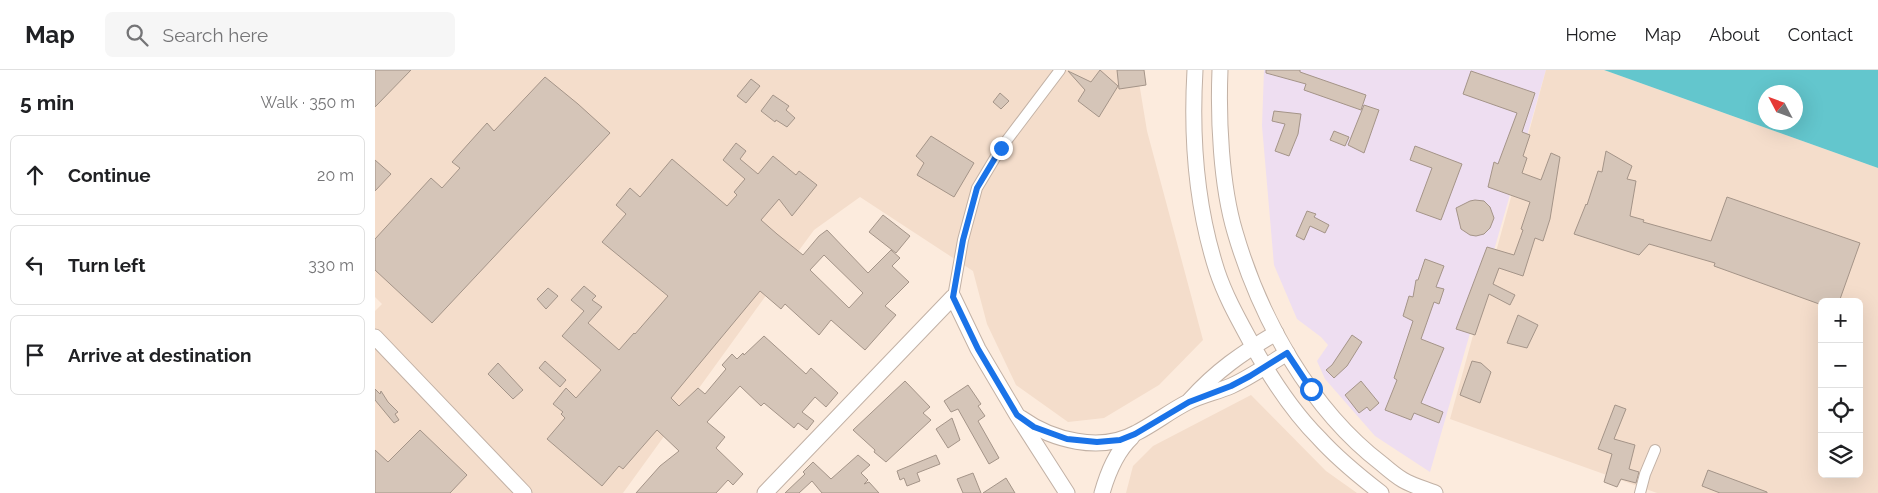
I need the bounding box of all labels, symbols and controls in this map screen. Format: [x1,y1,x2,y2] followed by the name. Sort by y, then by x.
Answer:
[105,12,455,57] search box
[25,20,75,49] text: Map
[123,21,151,49] icon: search
[163,24,268,46] text: Search here
[1565,24,1616,45] text: Home
[1644,24,1681,45] text: Map
[1709,24,1760,45] text: About
[1788,24,1853,45] text: Contact
[1758,85,1803,130] north arrow
[20,90,74,115] text: 5 min
[261,93,355,112] text: Walk · 350 m
[990,137,1013,160] route end
[21,161,49,189] icon: ahead
[68,164,151,186] text: Continue
[317,166,354,185] text: 20 m
[21,251,49,279] icon: left
[68,254,145,276] text: Turn left
[308,256,354,275] text: 330 m
[1818,298,1863,478] map controls
[1818,298,1863,343] button: +
[21,341,49,369] icon: arrive
[1818,343,1863,388] button: −
[68,344,252,366] text: Arrive at destination
[1300,378,1323,401] route start
[1818,388,1863,433] button: locate
[1818,433,1863,478] button: layers

